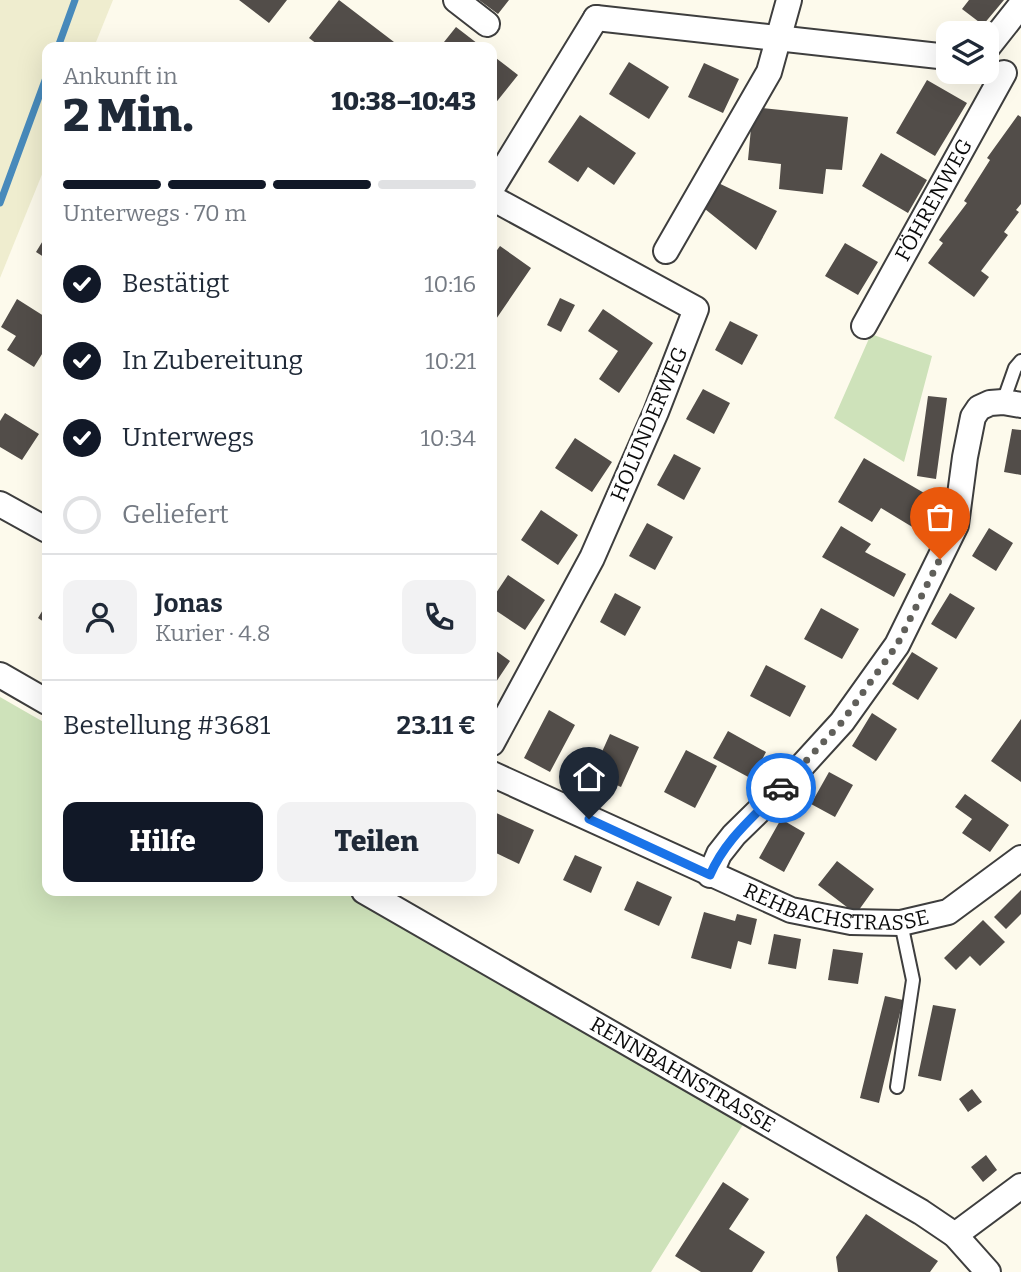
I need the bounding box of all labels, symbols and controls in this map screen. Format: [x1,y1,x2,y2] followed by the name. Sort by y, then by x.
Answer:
[936,21,999,84] map controls
[936,21,999,84] button: layers
[63,62,178,90] text: Ankunft in
[331,86,476,117] text: 10:38–10:43
[63,88,194,143] text: 2 Min.
[889,134,978,266] street label: FÖHRENWEG
[63,199,246,227] text: Unterwegs · 70 m
[63,265,101,303] icon: check
[122,268,229,299] text: Bestätigt
[424,270,476,298] text: 10:16
[63,342,101,380] icon: check
[605,343,693,505] street label: HOLUNDERWEG
[122,345,303,376] text: In Zubereitung
[425,347,476,375] text: 10:21
[63,419,101,457] icon: check
[122,422,254,453] text: Unterwegs
[421,424,476,452] text: 10:34
[910,487,970,559] pin
[921,498,959,536] icon: bag
[122,499,229,530] text: Geliefert
[63,580,137,654] button: person
[402,580,476,654] button: phone
[155,588,223,619] text: Jonas
[155,619,270,647] text: Kurier · 4.8
[63,710,270,741] text: Bestellung #3681
[397,710,476,741] text: 23.11 €
[559,747,619,819] pin
[746,753,816,823] courier
[570,758,608,796] icon: home
[762,769,800,807] icon: car
[63,802,263,882] button: Hilfe
[277,802,476,882] button: Teilen
[740,877,932,936] street label: REHBACHSTRASSE
[586,1011,780,1138] street label: RENNBAHNSTRASSE

